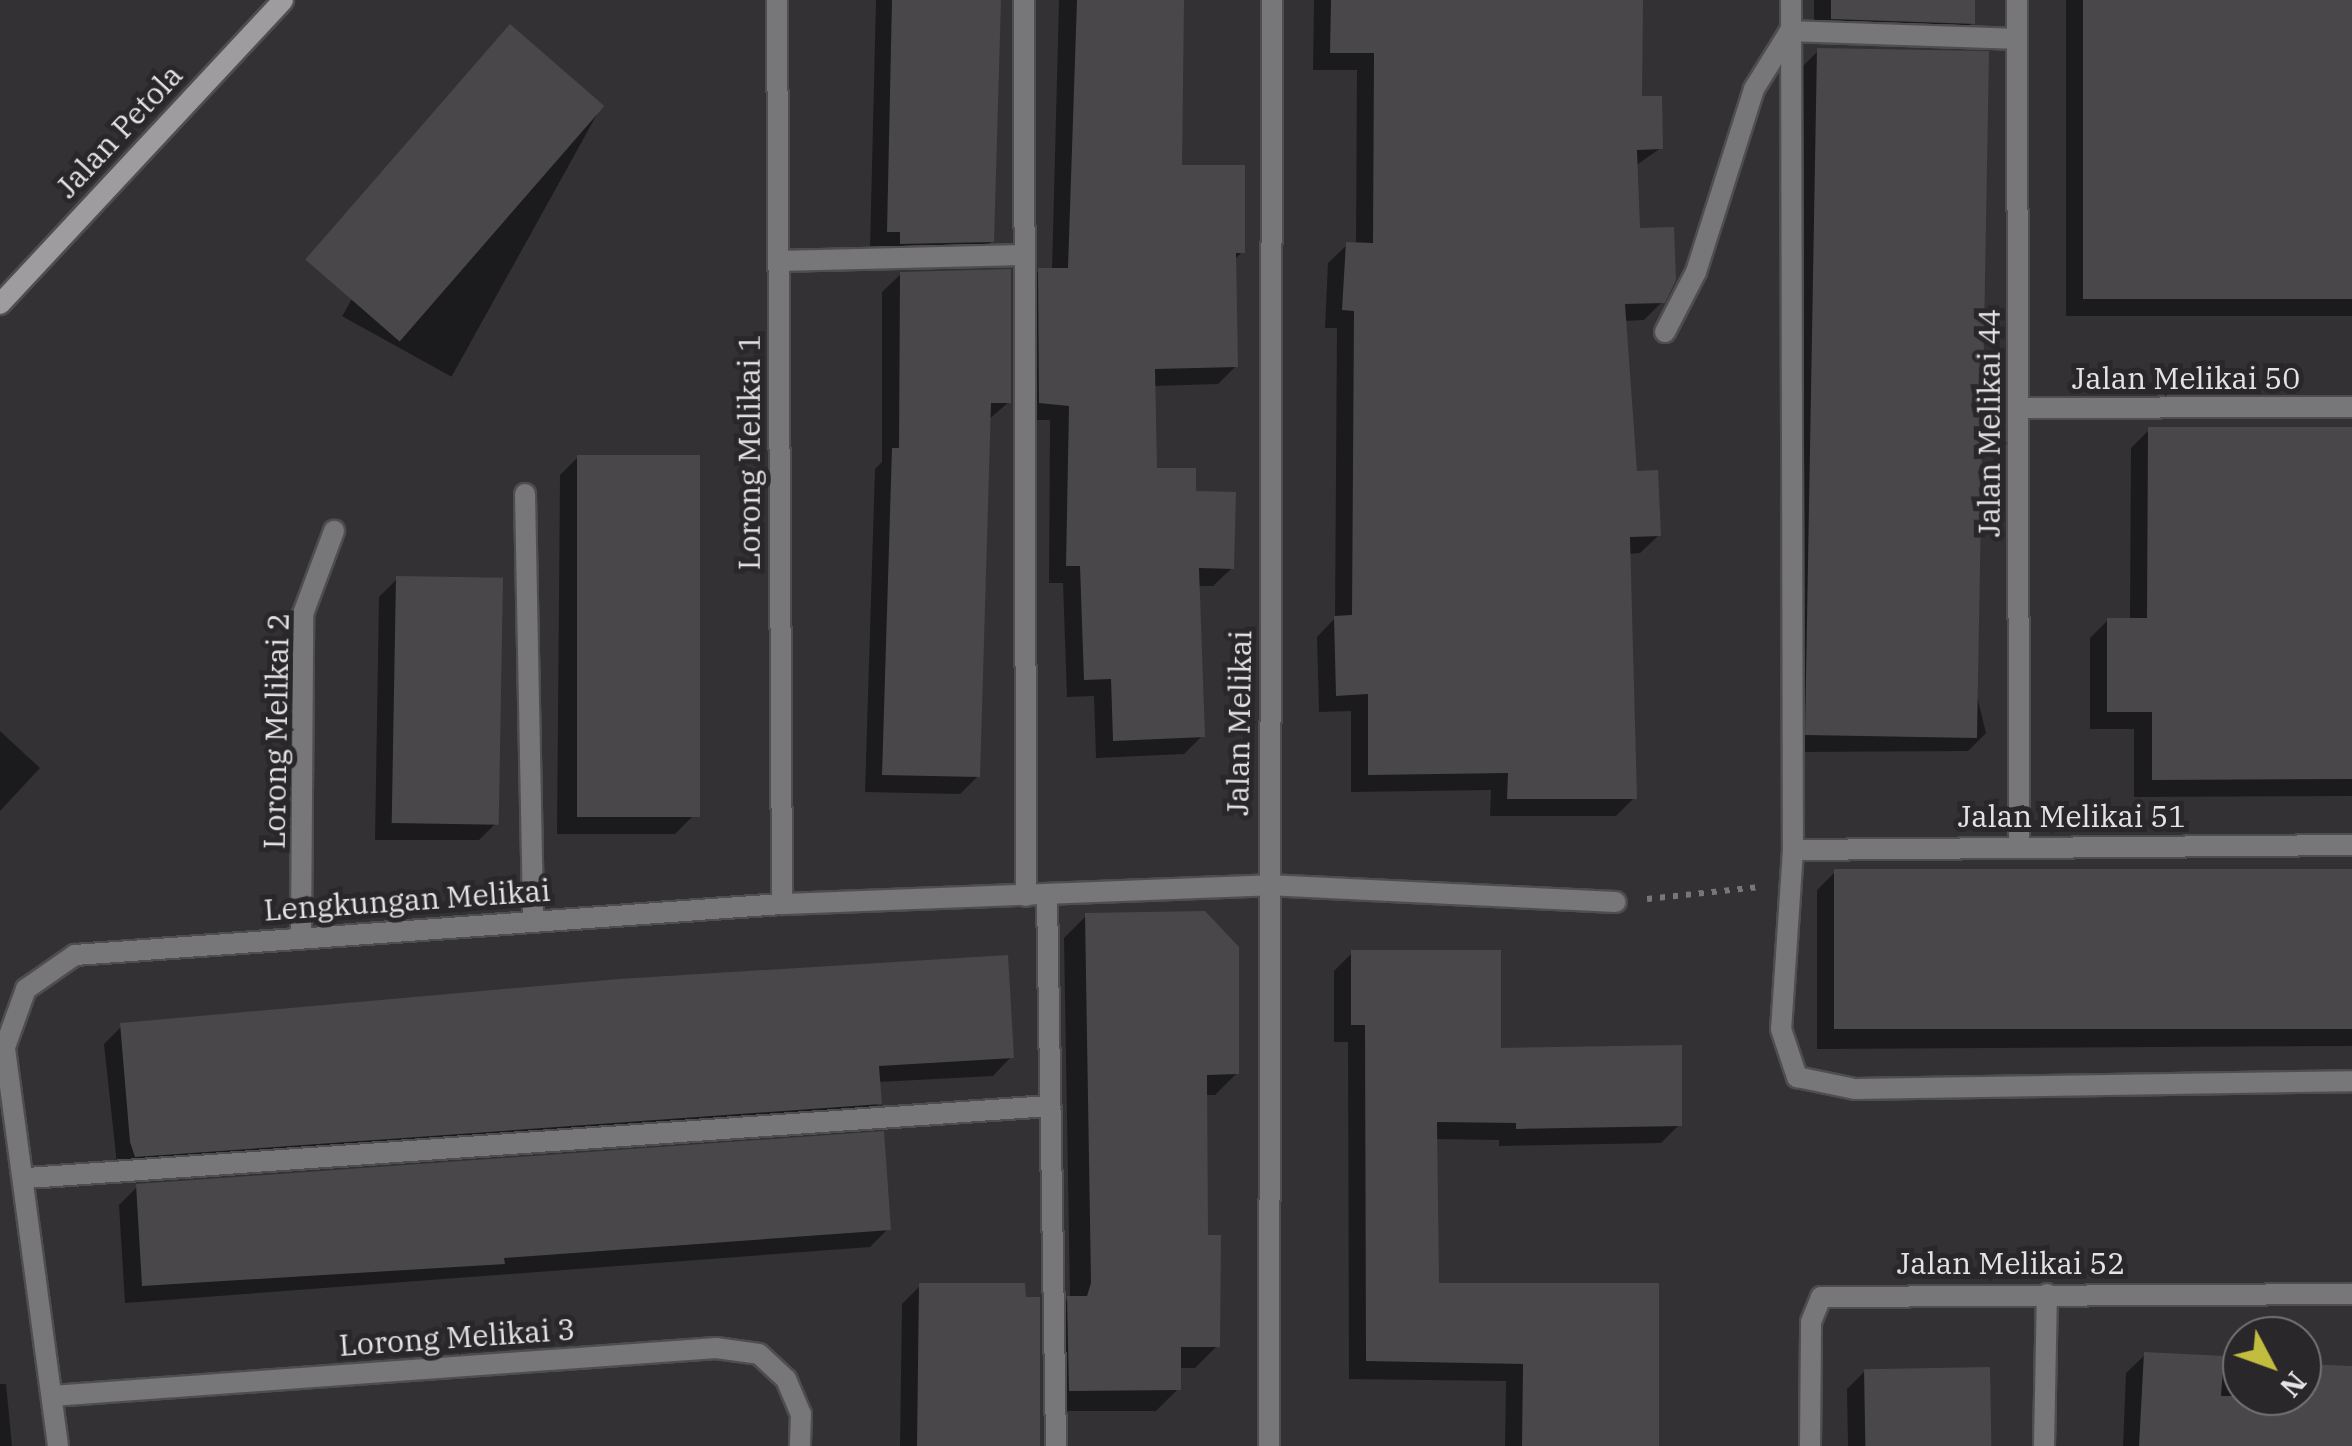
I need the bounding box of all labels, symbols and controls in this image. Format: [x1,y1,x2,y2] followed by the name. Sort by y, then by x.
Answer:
[48,57,190,205] street label: Jalan Petola
[1971,309,2007,537] street label: Jalan Melikai 44
[731,334,767,570] street label: Lorong Melikai 1
[2072,360,2300,396] street label: Jalan Melikai 50
[256,613,296,849] street label: Lorong Melikai 2
[1219,630,1259,816] street label: Jalan Melikai
[1958,798,2186,834] street label: Jalan Melikai 51
[263,872,551,928] street label: Lengkungan Melikai
[1897,1245,2125,1281] street label: Jalan Melikai 52
[338,1311,576,1363] street label: Lorong Melikai 3
[2222,1316,2322,1416] north arrow
[2272,1364,2315,1405] text: N

